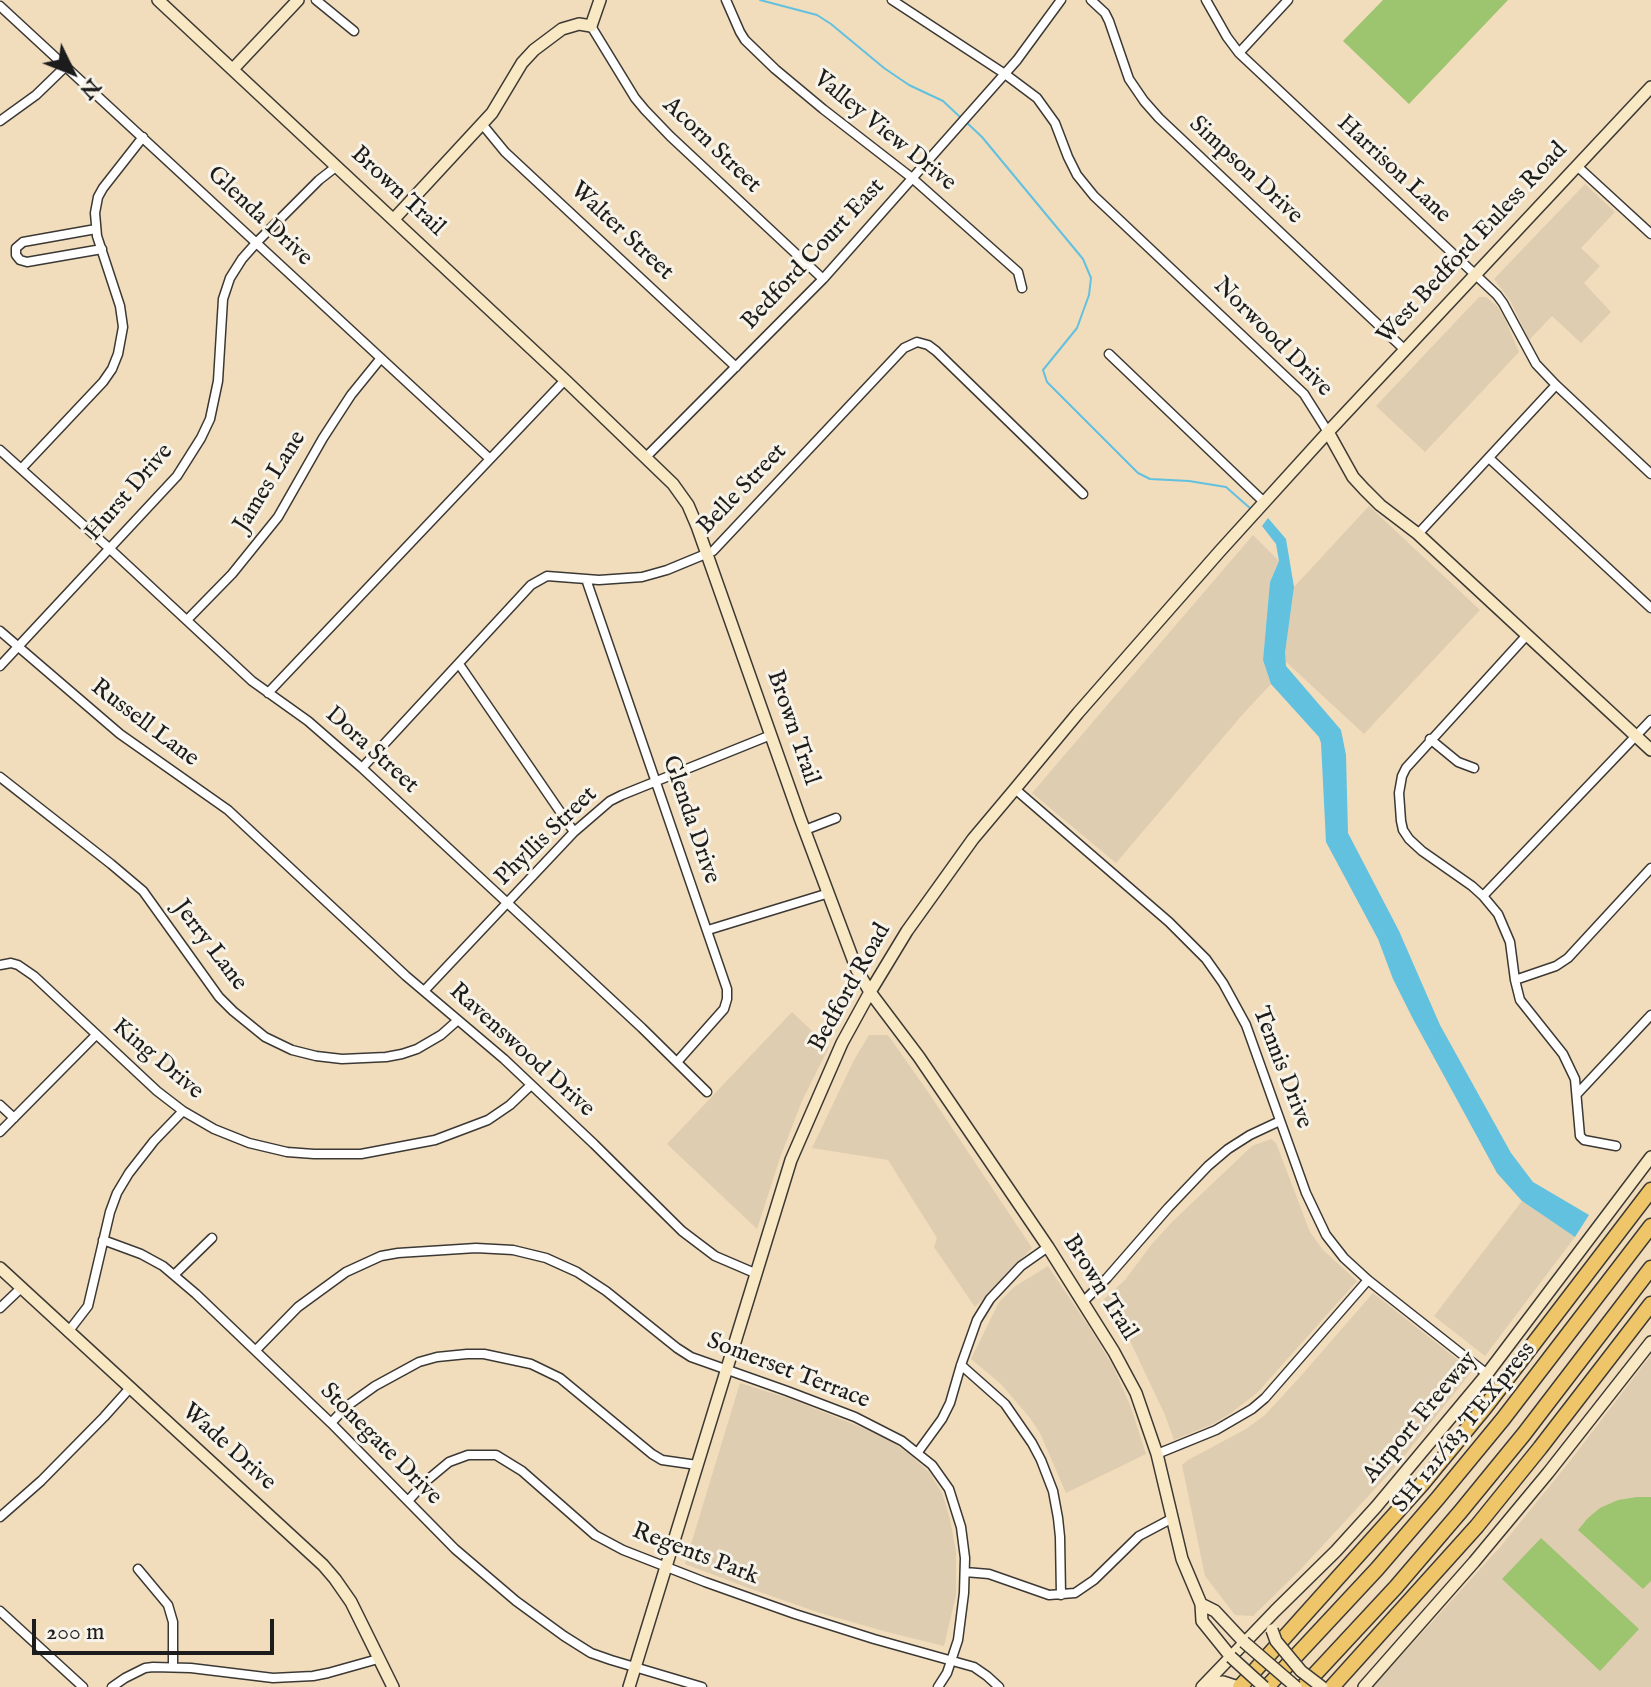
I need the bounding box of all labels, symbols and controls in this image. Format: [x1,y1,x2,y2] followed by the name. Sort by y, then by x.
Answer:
[32,32,112,112] north arrow
[807,66,961,198] street label: Valley View Drive
[73,72,106,105] text: N
[656,92,766,200] street label: Acorn Street
[1330,110,1456,230] street label: Harrison Lane
[1182,111,1308,231] street label: Simpson Drive
[1372,137,1574,351] street label: West Bedford Euless Road
[344,141,450,243] street label: Brown Trail
[200,161,318,273] street label: Glenda Drive
[737,173,891,337] street label: Bedford Court East
[563,177,679,287] street label: Walter Street
[1206,272,1338,404] street label: Norwood Drive
[229,426,313,538] street label: James Lane
[692,438,794,542] street label: Belle Street
[80,439,180,547] street label: Hurst Drive
[759,667,825,789] street label: Brown Trail
[84,674,204,774] street label: Russell Lane
[318,701,424,801] street label: Dora Street
[655,752,725,888] street label: Glenda Drive
[490,781,604,893] street label: Phyllis Street
[166,895,252,997] street label: Jerry Lane
[804,919,898,1057] street label: Bedford Road
[442,978,600,1124] street label: Ravenswood Drive
[1245,1003,1317,1133] street label: Tennis Drive
[105,1013,209,1107] street label: King Drive
[1055,1230,1143,1346] street label: Brown Trail
[702,1328,874,1416] street label: Somerset Terrace
[1387,1337,1543,1519] street label: SH 121/183 TEXpress
[1358,1346,1484,1490] street label: Airport Freeway
[313,1378,447,1512] street label: Stonegate Drive
[175,1398,281,1498] street label: Wade Drive
[628,1518,762,1592] street label: Regents Park
[36,1603,278,1653] scale bar
[46,1617,105,1648] text: 200 m

